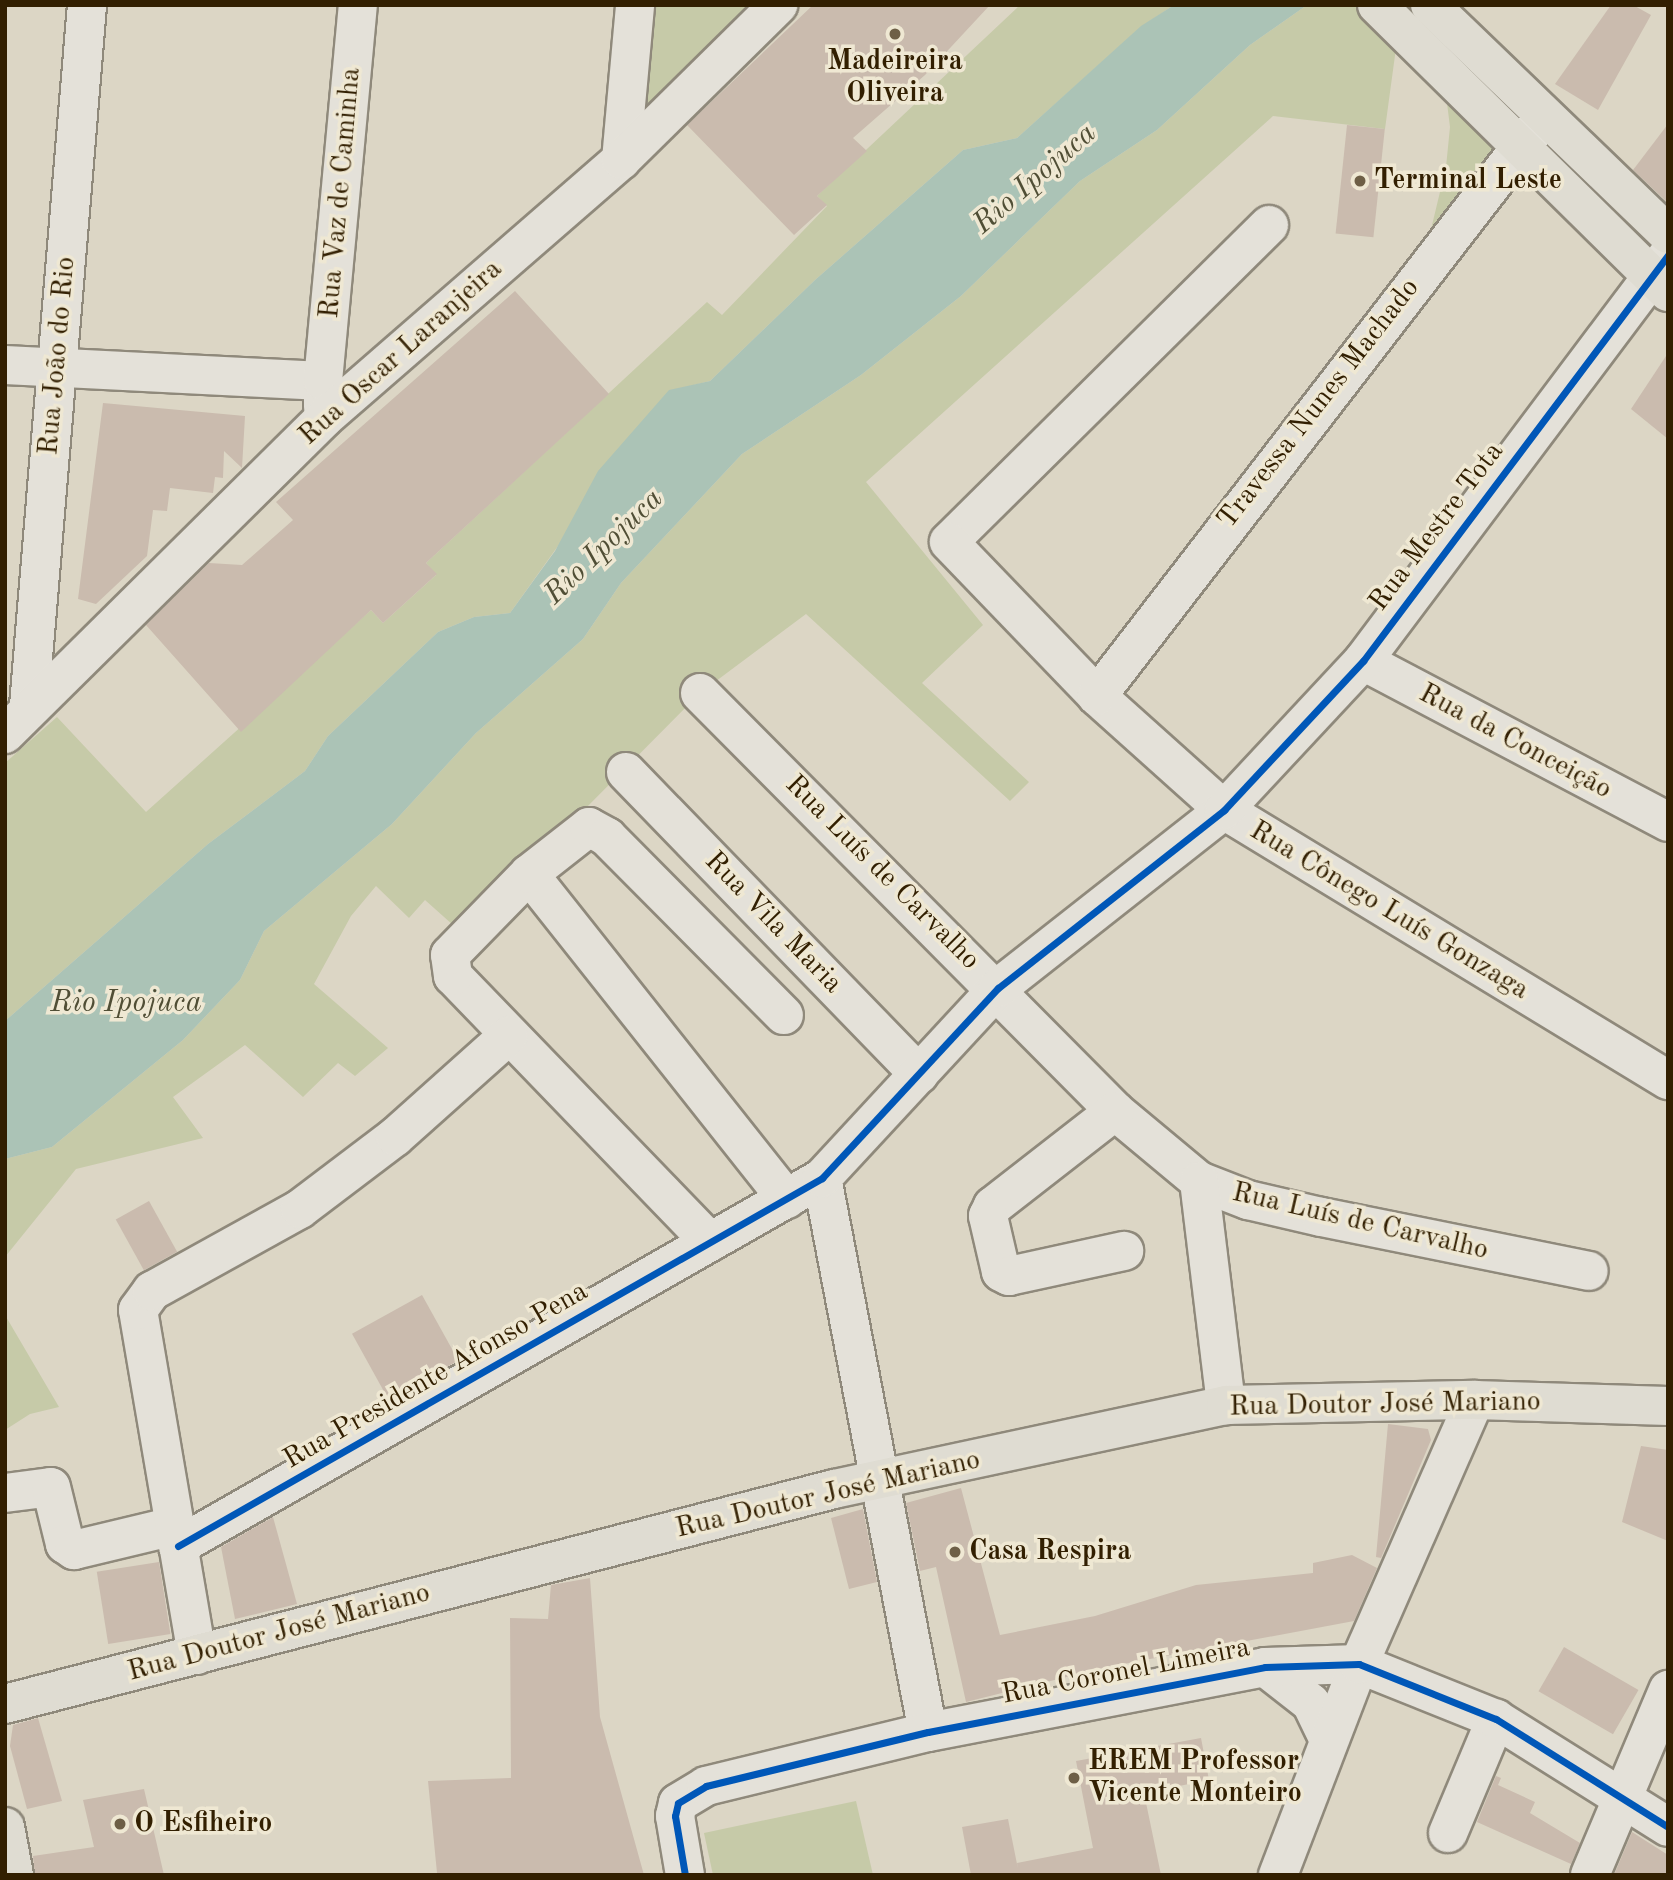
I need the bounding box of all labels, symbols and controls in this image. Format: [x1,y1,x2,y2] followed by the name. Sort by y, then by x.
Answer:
[887,26,903,42] marker: Madeireira Oliveira
[827,45,963,111] place label: Madeireira Oliveira
[313,66,369,320] street label: Rua Vaz de Caminha
[966,116,1104,242] water label: Rio Ipojuca
[1374,164,1562,198] place label: Terminal Leste
[1352,173,1368,189] marker: Terminal Leste
[293,253,509,453] street label: Rua Oscar Laranjeira
[33,255,83,457] street label: Rua João do Rio
[1211,272,1427,536] street label: Travessa Nunes Machado
[1363,436,1511,618] street label: Rua Mestre Tota
[537,481,671,613] water label: Rio Ipojuca
[1413,677,1617,807] street label: Rua da Conceição
[778,769,986,977] street label: Rua Luís de Carvalho
[1243,814,1535,1008] street label: Rua Cônego Luís Gonzaga
[697,845,849,1001] street label: Rua Vila Maria
[50,985,202,1021] water label: Rio Ipojuca
[1229,1176,1491,1268] street label: Rua Luís de Carvalho
[278,1275,594,1477] street label: Rua Presidente Afonso Pena
[1229,1385,1541,1425] street label: Rua Doutor José Mariano
[673,1444,983,1546] street label: Rua Doutor José Mariano
[969,1535,1131,1569] place label: Casa Respira
[947,1544,963,1560] marker: Casa Respira
[124,1576,434,1690] street label: Rua Doutor José Mariano
[999,1631,1253,1713] street label: Rua Coronel Limeira
[1088,1745,1302,1811] place label: EREM Professor Vicente Monteiro
[1066,1770,1082,1786] marker: EREM Professor Vicente Monteiro
[134,1807,272,1841] place label: O Esfiheiro
[112,1816,128,1832] marker: O Esfiheiro

